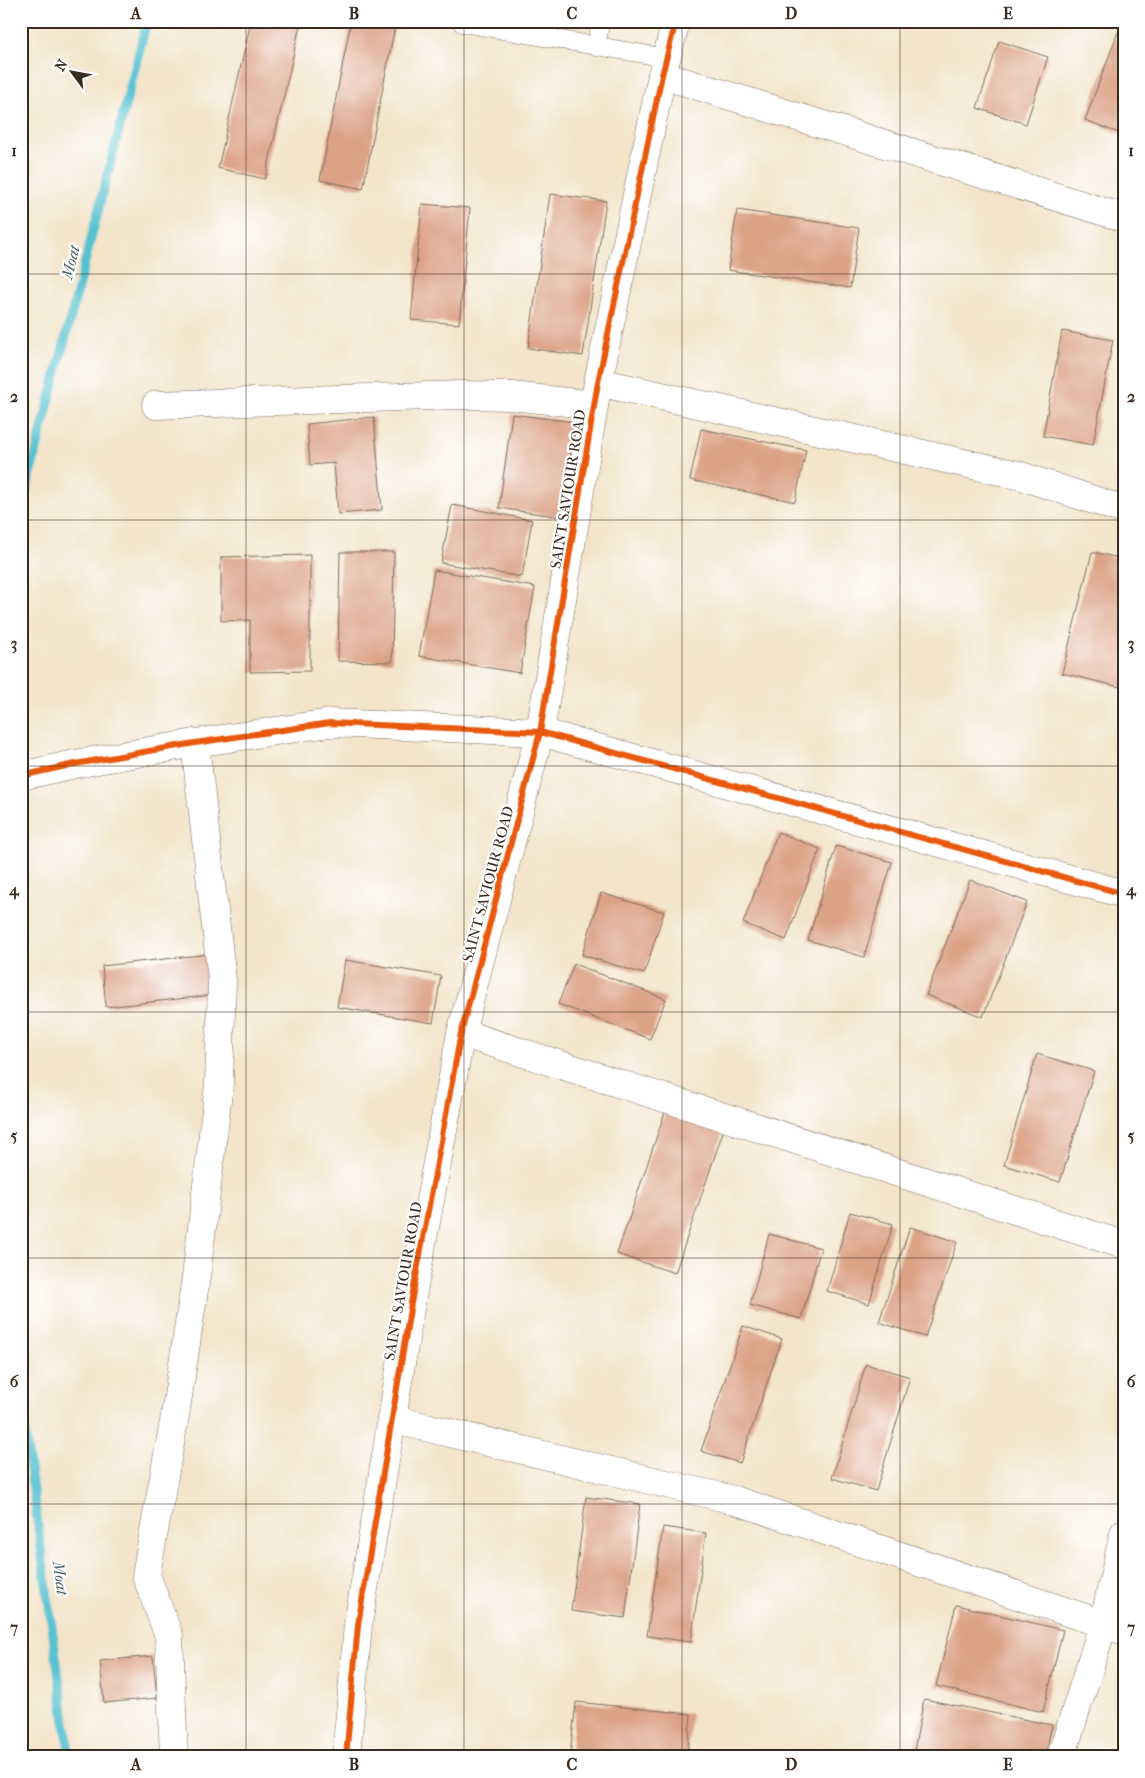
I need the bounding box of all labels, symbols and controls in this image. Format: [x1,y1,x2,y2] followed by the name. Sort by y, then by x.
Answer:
[130,4,142,23] text: A
[349,4,359,23] text: B
[567,4,578,23] text: C
[785,4,797,23] text: D
[1003,4,1013,23] text: E
[48,48,98,98] north arrow
[51,56,72,74] text: N
[11,141,17,160] text: 1
[1128,141,1134,160] text: 1
[57,242,84,282] water label: Moat
[10,387,18,406] text: 2
[1127,387,1135,406] text: 2
[547,408,589,570] street label: SAINT SAVIOUR ROAD
[11,634,17,654] text: 3
[1128,634,1134,654] text: 3
[459,804,517,964] street label: SAINT SAVIOUR ROAD
[8,880,20,900] text: 4
[1125,880,1137,900] text: 4
[11,1126,18,1145] text: 5
[1128,1126,1135,1145] text: 5
[380,1200,426,1362] street label: SAINT SAVIOUR ROAD
[10,1372,19,1391] text: 6
[1127,1372,1136,1391] text: 6
[49,1559,72,1597] water label: Moat
[9,1618,18,1637] text: 7
[1126,1618,1135,1637] text: 7
[130,1755,142,1774] text: A
[349,1755,359,1774] text: B
[567,1755,578,1774] text: C
[785,1755,797,1774] text: D
[1003,1755,1013,1774] text: E

